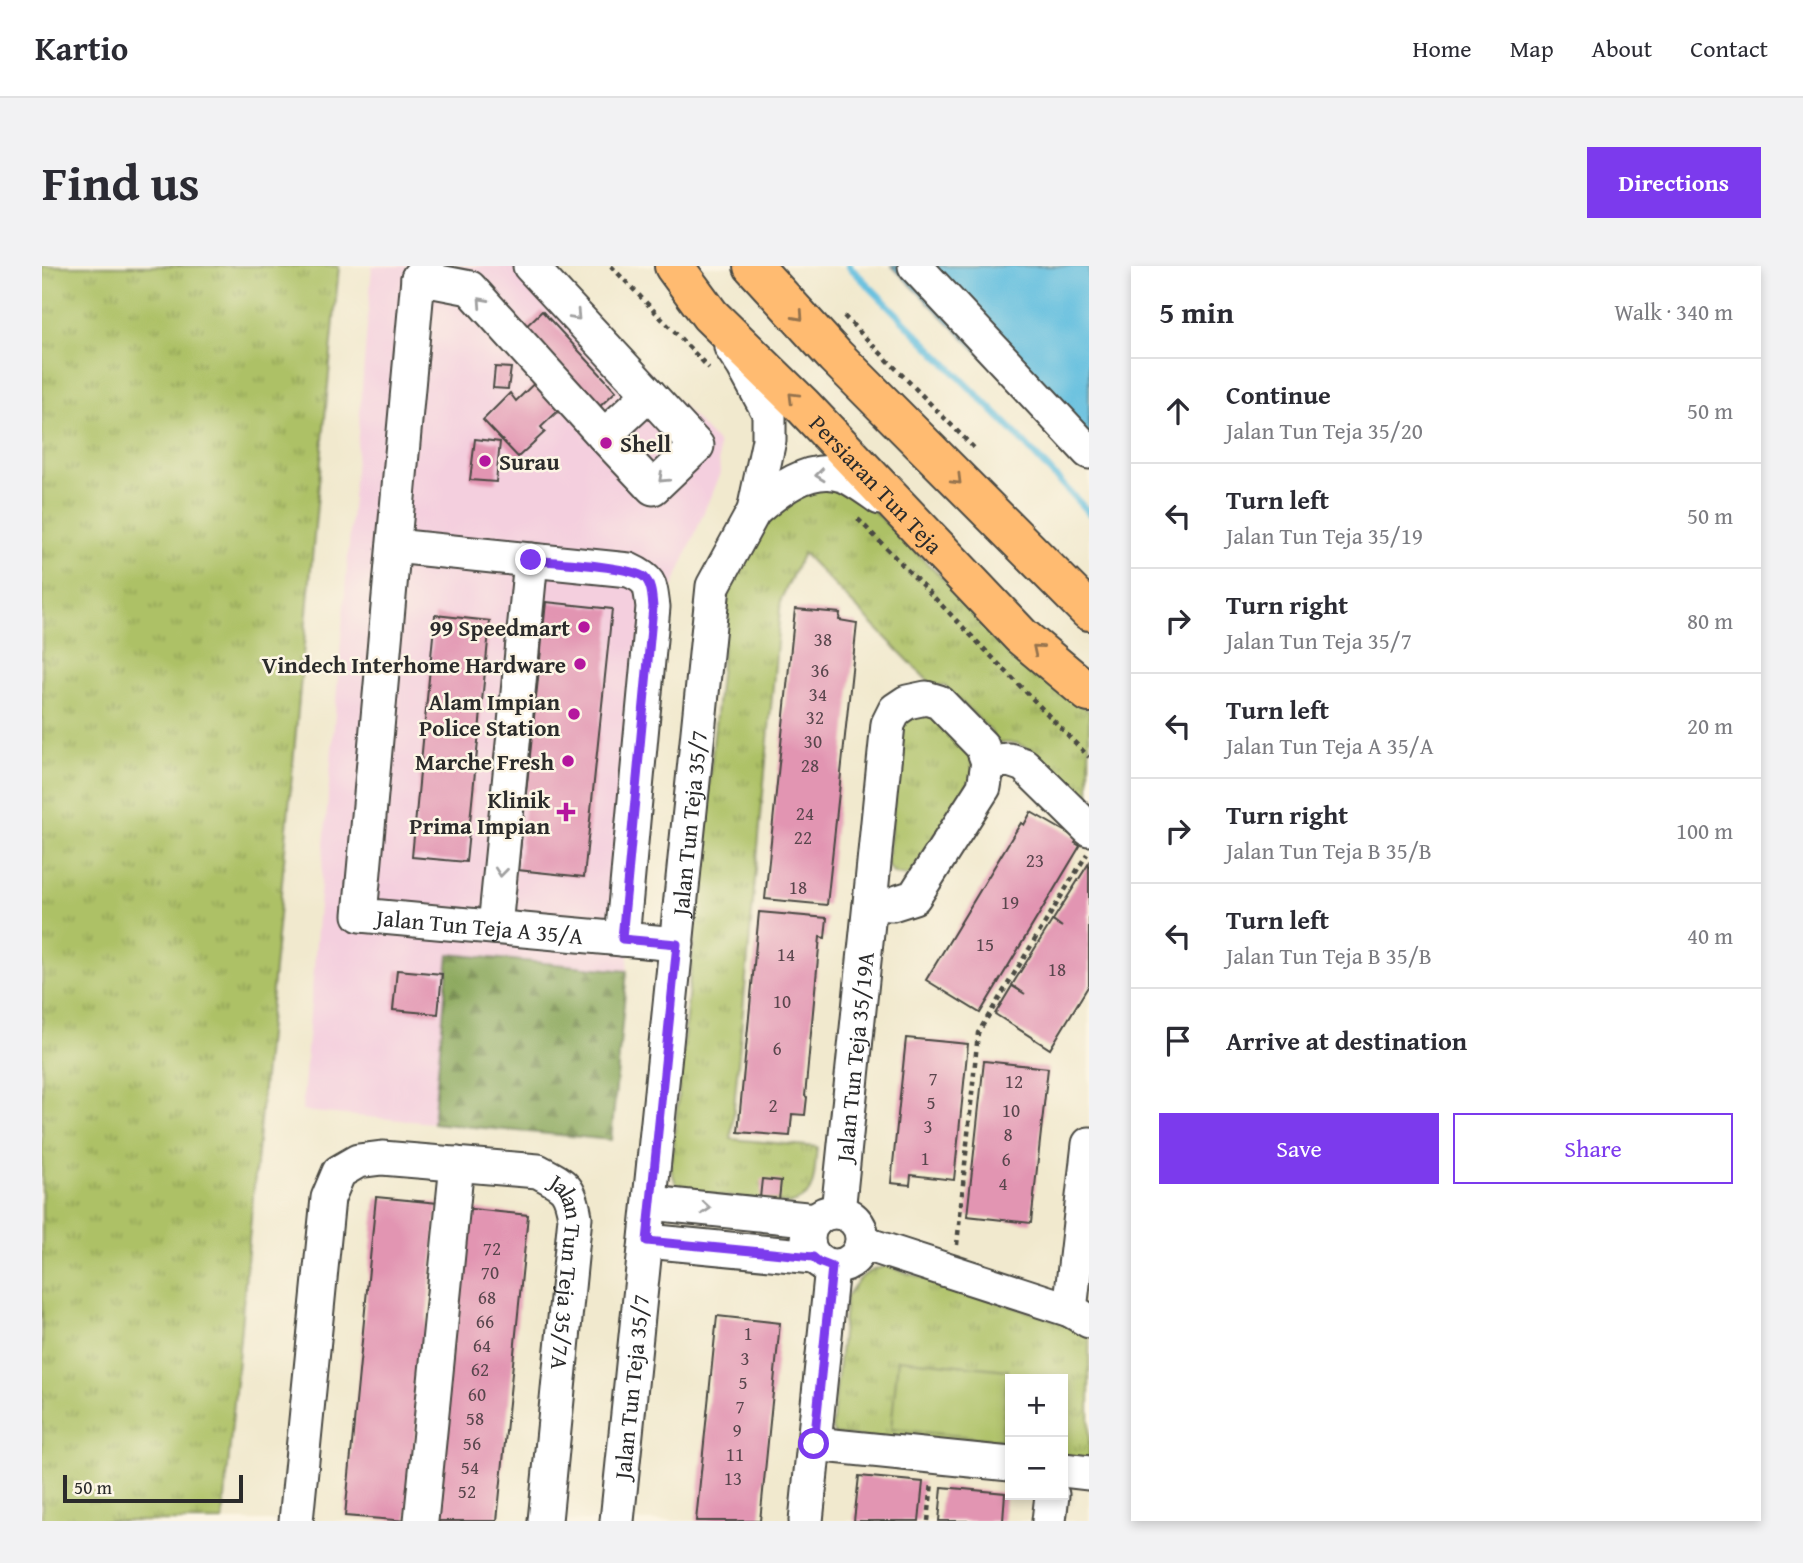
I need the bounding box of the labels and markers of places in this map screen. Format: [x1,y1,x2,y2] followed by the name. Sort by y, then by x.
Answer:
[620,427,671,460] place label: Shell
[598,435,614,451] marker: Shell
[499,445,560,478] place label: Surau
[477,453,493,469] marker: Surau
[429,611,570,644] place label: 99 Speedmart
[576,619,592,635] marker: 99 Speedmart
[262,648,566,681] place label: Vindech Interhome Hardware
[572,656,588,672] marker: Vindech Interhome Hardware
[419,685,560,744] place label: Alam Impian Police Station
[566,706,582,722] marker: Alam Impian Police Station
[415,745,554,778] place label: Marche Fresh
[560,753,576,769] marker: Marche Fresh
[409,783,551,842] place label: Klinik Prima Impian
[556,802,576,822] marker: Klinik Prima Impian

